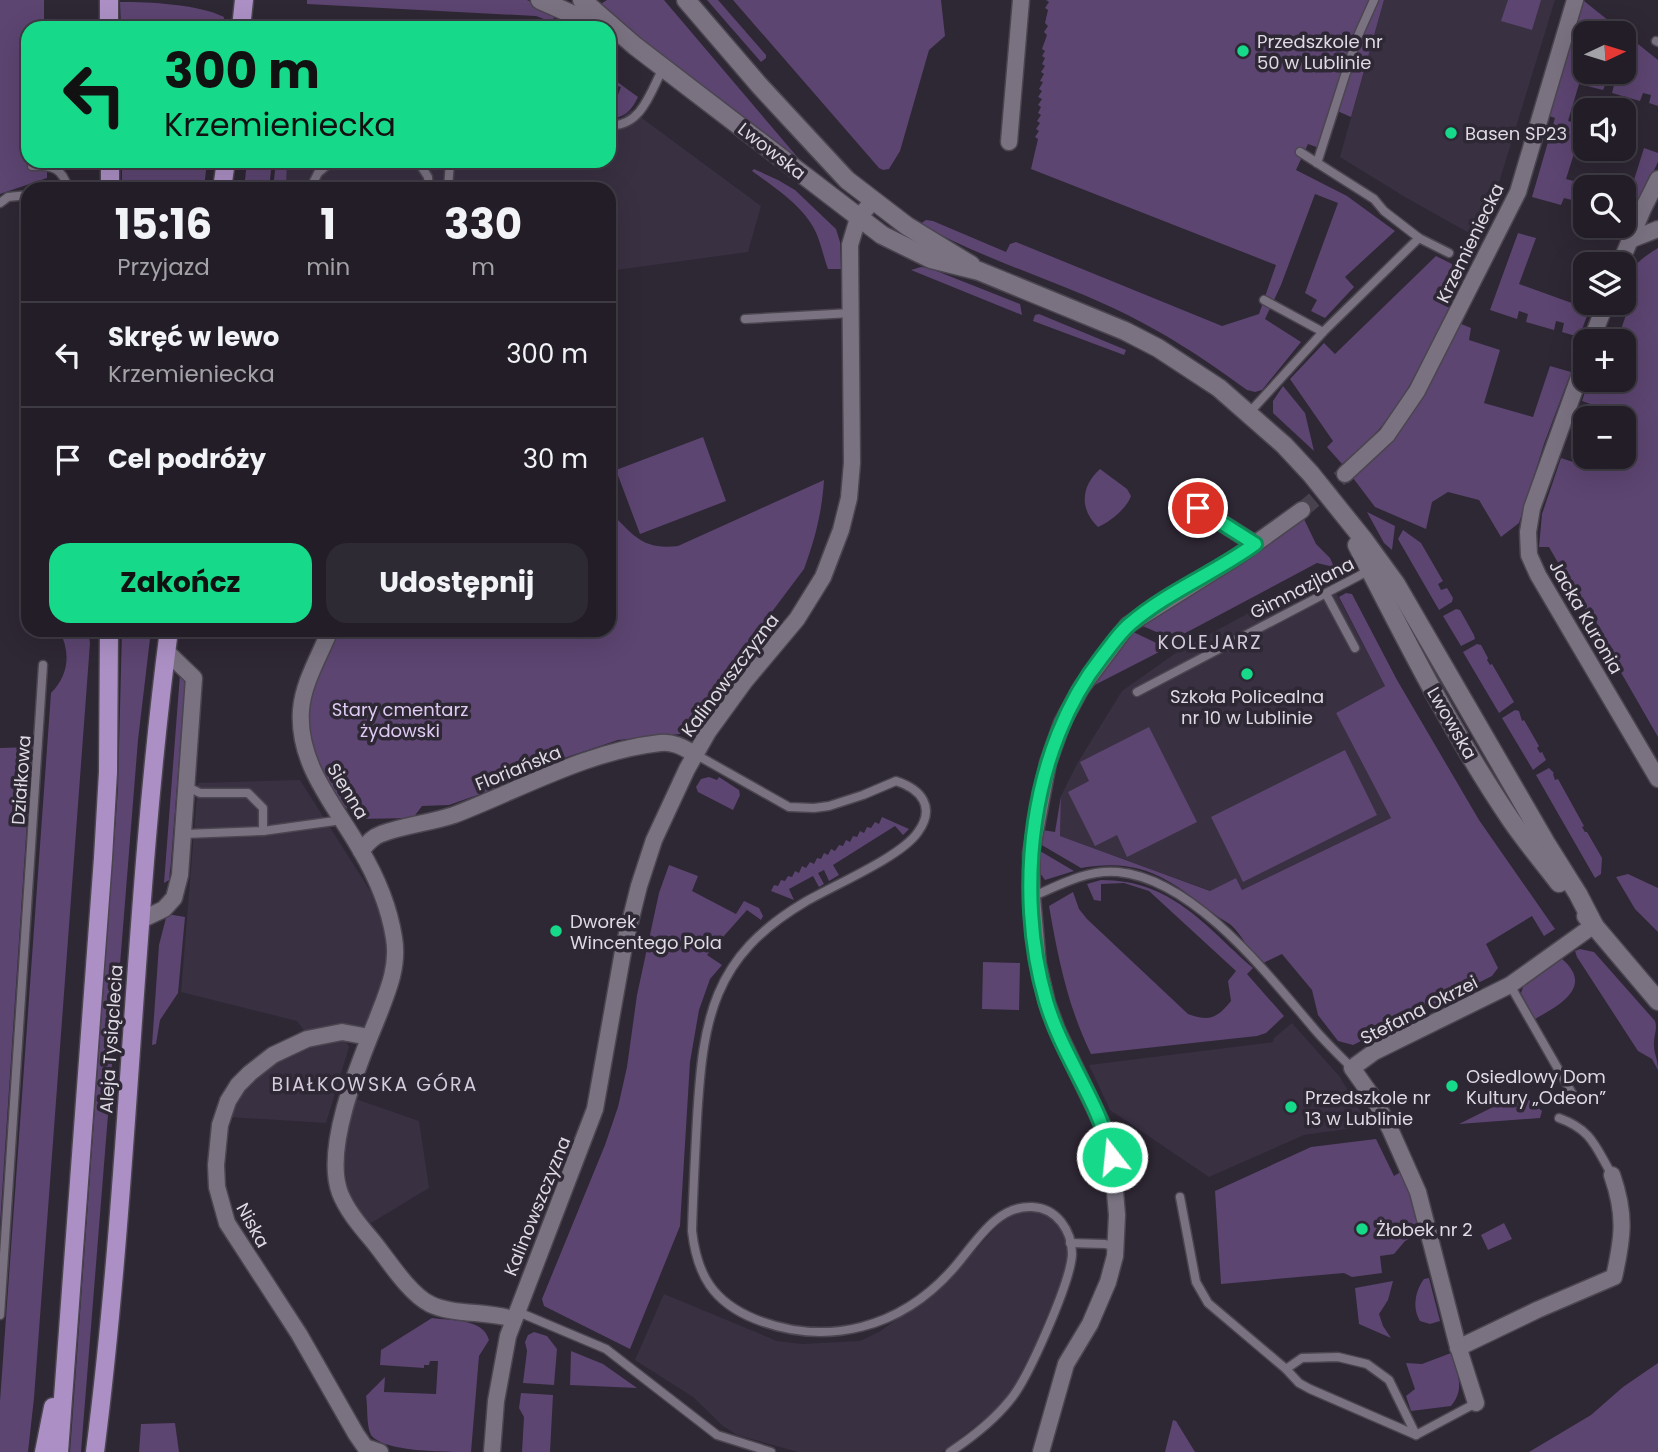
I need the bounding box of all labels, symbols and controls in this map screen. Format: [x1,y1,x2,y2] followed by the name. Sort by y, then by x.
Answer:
[1573,21,1636,84] north arrow
[1573,21,1636,469] map controls
[1257,29,1383,75] place label: Przedszkole nr 50 w Lublinie
[164,37,320,105] text: 300 m
[1235,43,1251,59] marker: Przedszkole nr 50 w Lublinie
[49,49,140,140] icon: left
[1573,98,1636,161] button: sound
[164,102,396,147] text: Krzemieniecka
[733,117,811,185] street label: Lwowska
[1465,121,1567,146] place label: Basen SP23
[1443,125,1459,141] marker: Basen SP23
[1573,175,1636,238] button: search
[1430,179,1510,307] street label: Krzemieniecka
[115,195,212,254] text: 15:16
[320,195,336,254] text: 1
[444,195,522,254] text: 330
[117,251,210,283] text: Przyjazd
[306,251,350,283] text: min
[471,251,495,283] text: m
[1573,252,1636,315] button: layers
[108,319,279,355] text: Skręć w lewo
[1573,329,1636,392] button: +
[49,336,87,374] icon: left
[506,336,588,372] text: 300 m
[108,358,275,390] text: Krzemieniecka
[1573,406,1636,469] button: −
[49,441,87,479] icon: arrive
[108,441,266,477] text: Cel podróży
[523,441,588,477] text: 30 m
[1168,478,1228,538] pin
[1179,489,1217,527] icon: arrive
[49,543,312,623] button: Zakończ
[326,543,588,623] button: Udostępnij
[1246,551,1358,625] street label: Gimnazjlana
[1543,556,1629,678] street label: Jacka Kuronia
[675,608,785,742] street label: Kalinowszczyzna
[1158,629,1262,656] district label: KOLEJARZ
[1239,666,1255,682] marker: Szkoła Policealna nr 10 w Lublinie
[1421,682,1483,764] street label: Lwowska
[1170,684,1324,730] place label: Szkoła Policealna nr 10 w Lublinie
[332,697,468,743] park label: Stary cmentarz żydowski
[5,734,37,826] street label: Działkowa
[471,739,565,797] street label: Floriańska
[321,758,375,824] street label: Sienna
[570,909,722,955] place label: Dworek Wincentego Pola
[548,923,564,939] marker: Dworek Wincentego Pola
[93,964,129,1114] street label: Aleja Tysiąclecia
[1356,970,1482,1050] street label: Stefana Okrzei
[1466,1064,1606,1110] place label: Osiedlowy Dom Kultury „Odeon”
[272,1071,478,1098] district label: BIAŁKOWSKA GÓRA
[1444,1078,1460,1094] marker: Osiedlowy Dom Kultury „Odeon”
[1305,1085,1431,1131] place label: Przedszkole nr 13 w Lublinie
[1283,1099,1299,1115] marker: Przedszkole nr 13 w Lublinie
[1075,1120,1149,1194] position arrow
[498,1133,576,1279] street label: Kalinowszczyzna
[230,1198,276,1252] street label: Niska
[1376,1217,1473,1242] place label: Żłobek nr 2
[1354,1221,1370,1237] marker: Żłobek nr 2

